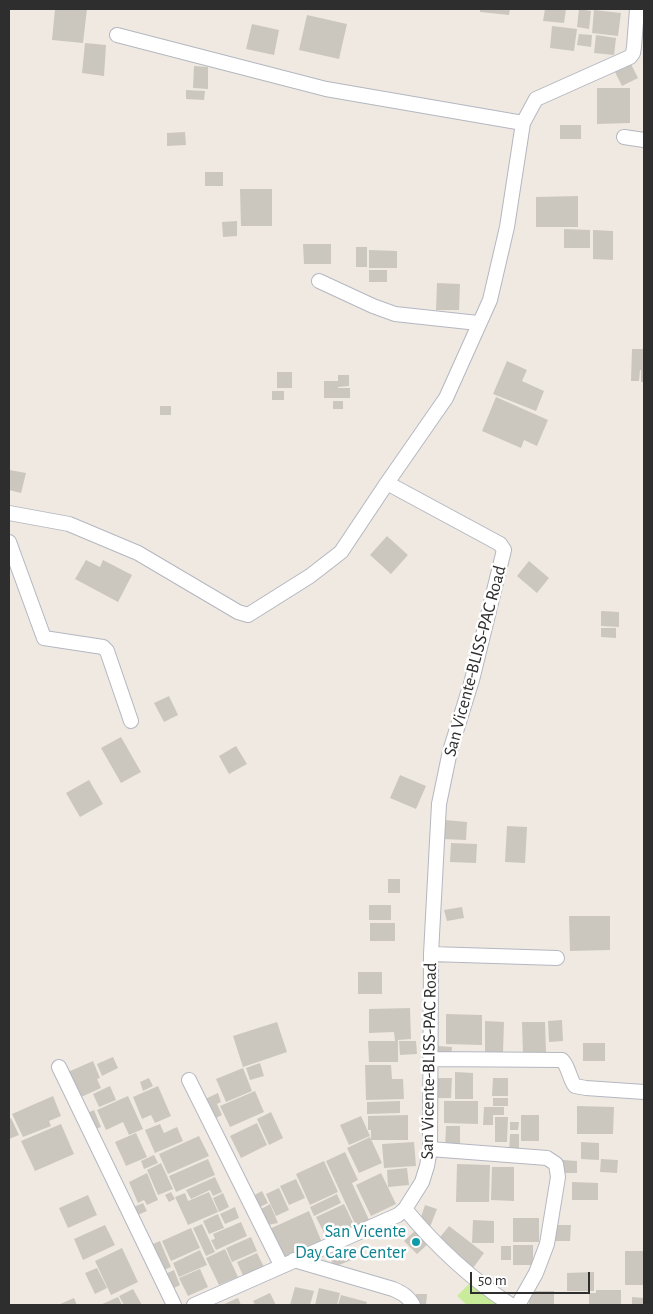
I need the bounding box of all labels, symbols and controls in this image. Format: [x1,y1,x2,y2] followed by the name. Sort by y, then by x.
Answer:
[439,563,511,759] street label: San Vicente-BLISS-PAC Road
[416,962,442,1160] street label: San Vicente-BLISS-PAC Road
[295,1221,406,1264] place label: San Vicente Day Care Center
[410,1236,422,1248] marker: San Vicente Day Care Center
[473,1262,593,1294] scale bar
[478,1273,507,1288] text: 50 m

